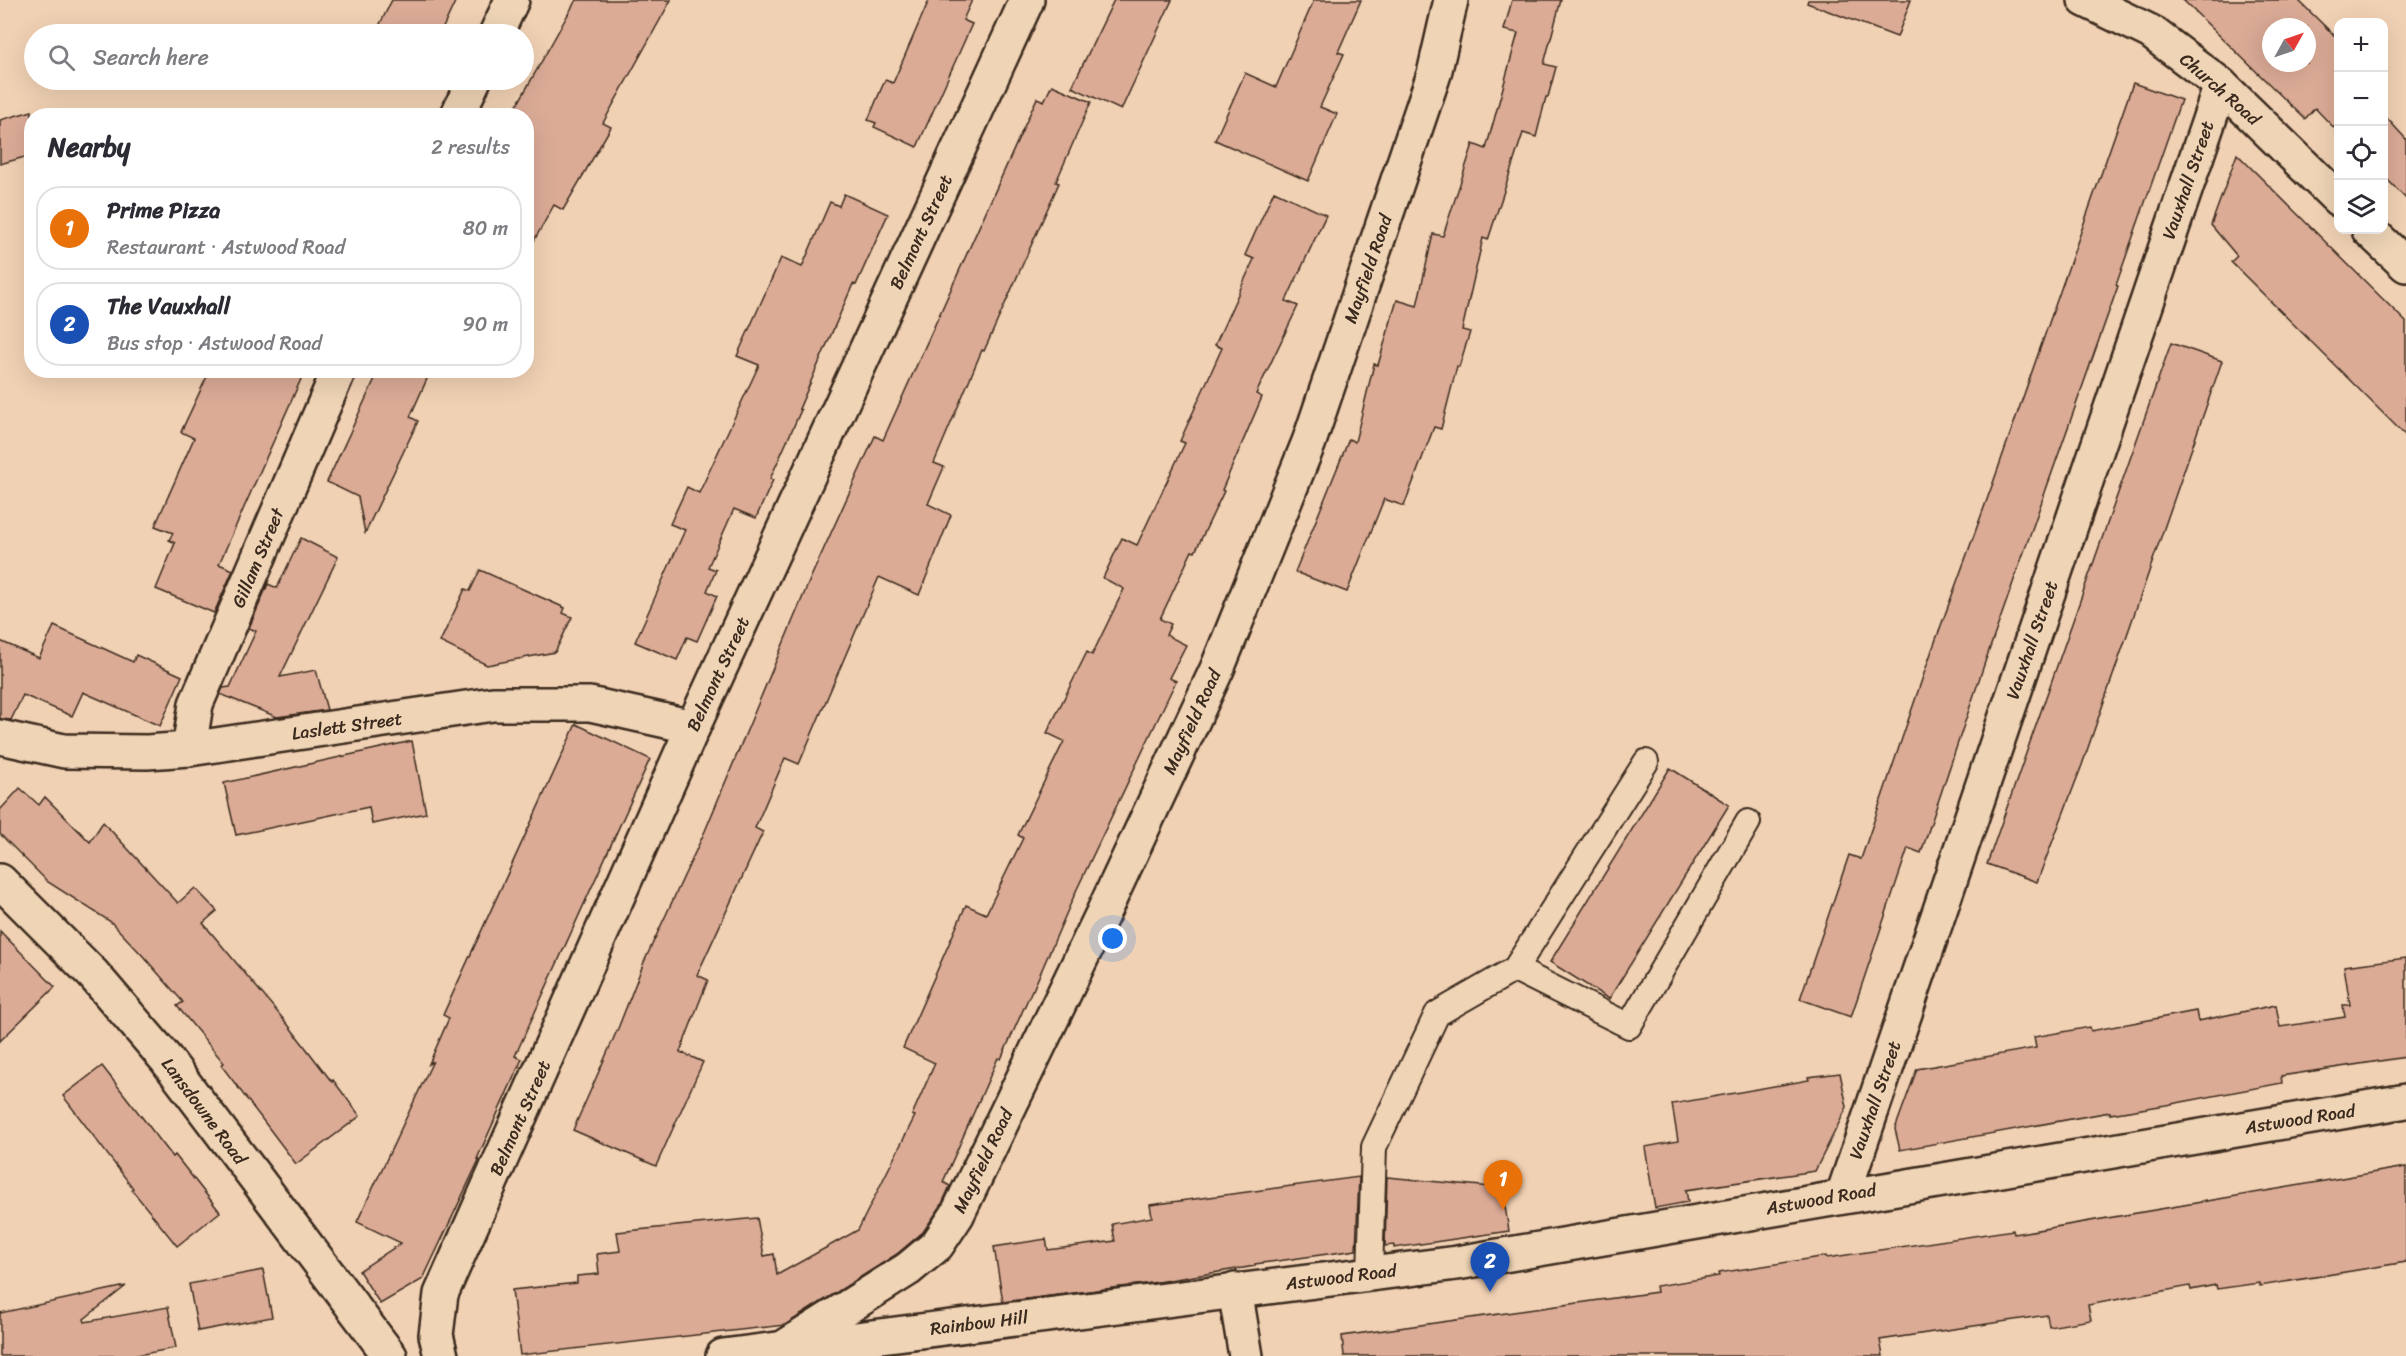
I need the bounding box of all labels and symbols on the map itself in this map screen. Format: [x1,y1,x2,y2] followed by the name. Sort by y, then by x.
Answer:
[2262,18,2316,72] north arrow
[2172,44,2269,135] street label: Church Road
[2153,116,2223,244] street label: Vauxhall Street
[880,169,962,295] street label: Belmont Street
[1334,209,1402,328] street label: Mayfield Road
[223,502,294,613] street label: Gillam Street
[1997,576,2067,704] street label: Vauxhall Street
[677,611,759,737] street label: Belmont Street
[1154,663,1231,780] street label: Mayfield Road
[290,702,404,750] street label: Laslett Street
[1098,924,1127,953] your location
[1840,1036,1910,1164] street label: Vauxhall Street
[153,1050,256,1173] street label: Lansdowne Road
[480,1055,560,1181] street label: Belmont Street
[2242,1094,2359,1144] street label: Astwood Road
[944,1102,1023,1219] street label: Mayfield Road
[1484,1160,1522,1210] pin: 1
[1762,1173,1880,1225] street label: Astwood Road
[1470,1242,1510,1292] pin: 2
[1283,1254,1400,1300] street label: Astwood Road
[928,1301,1031,1345] street label: Rainbow Hill

